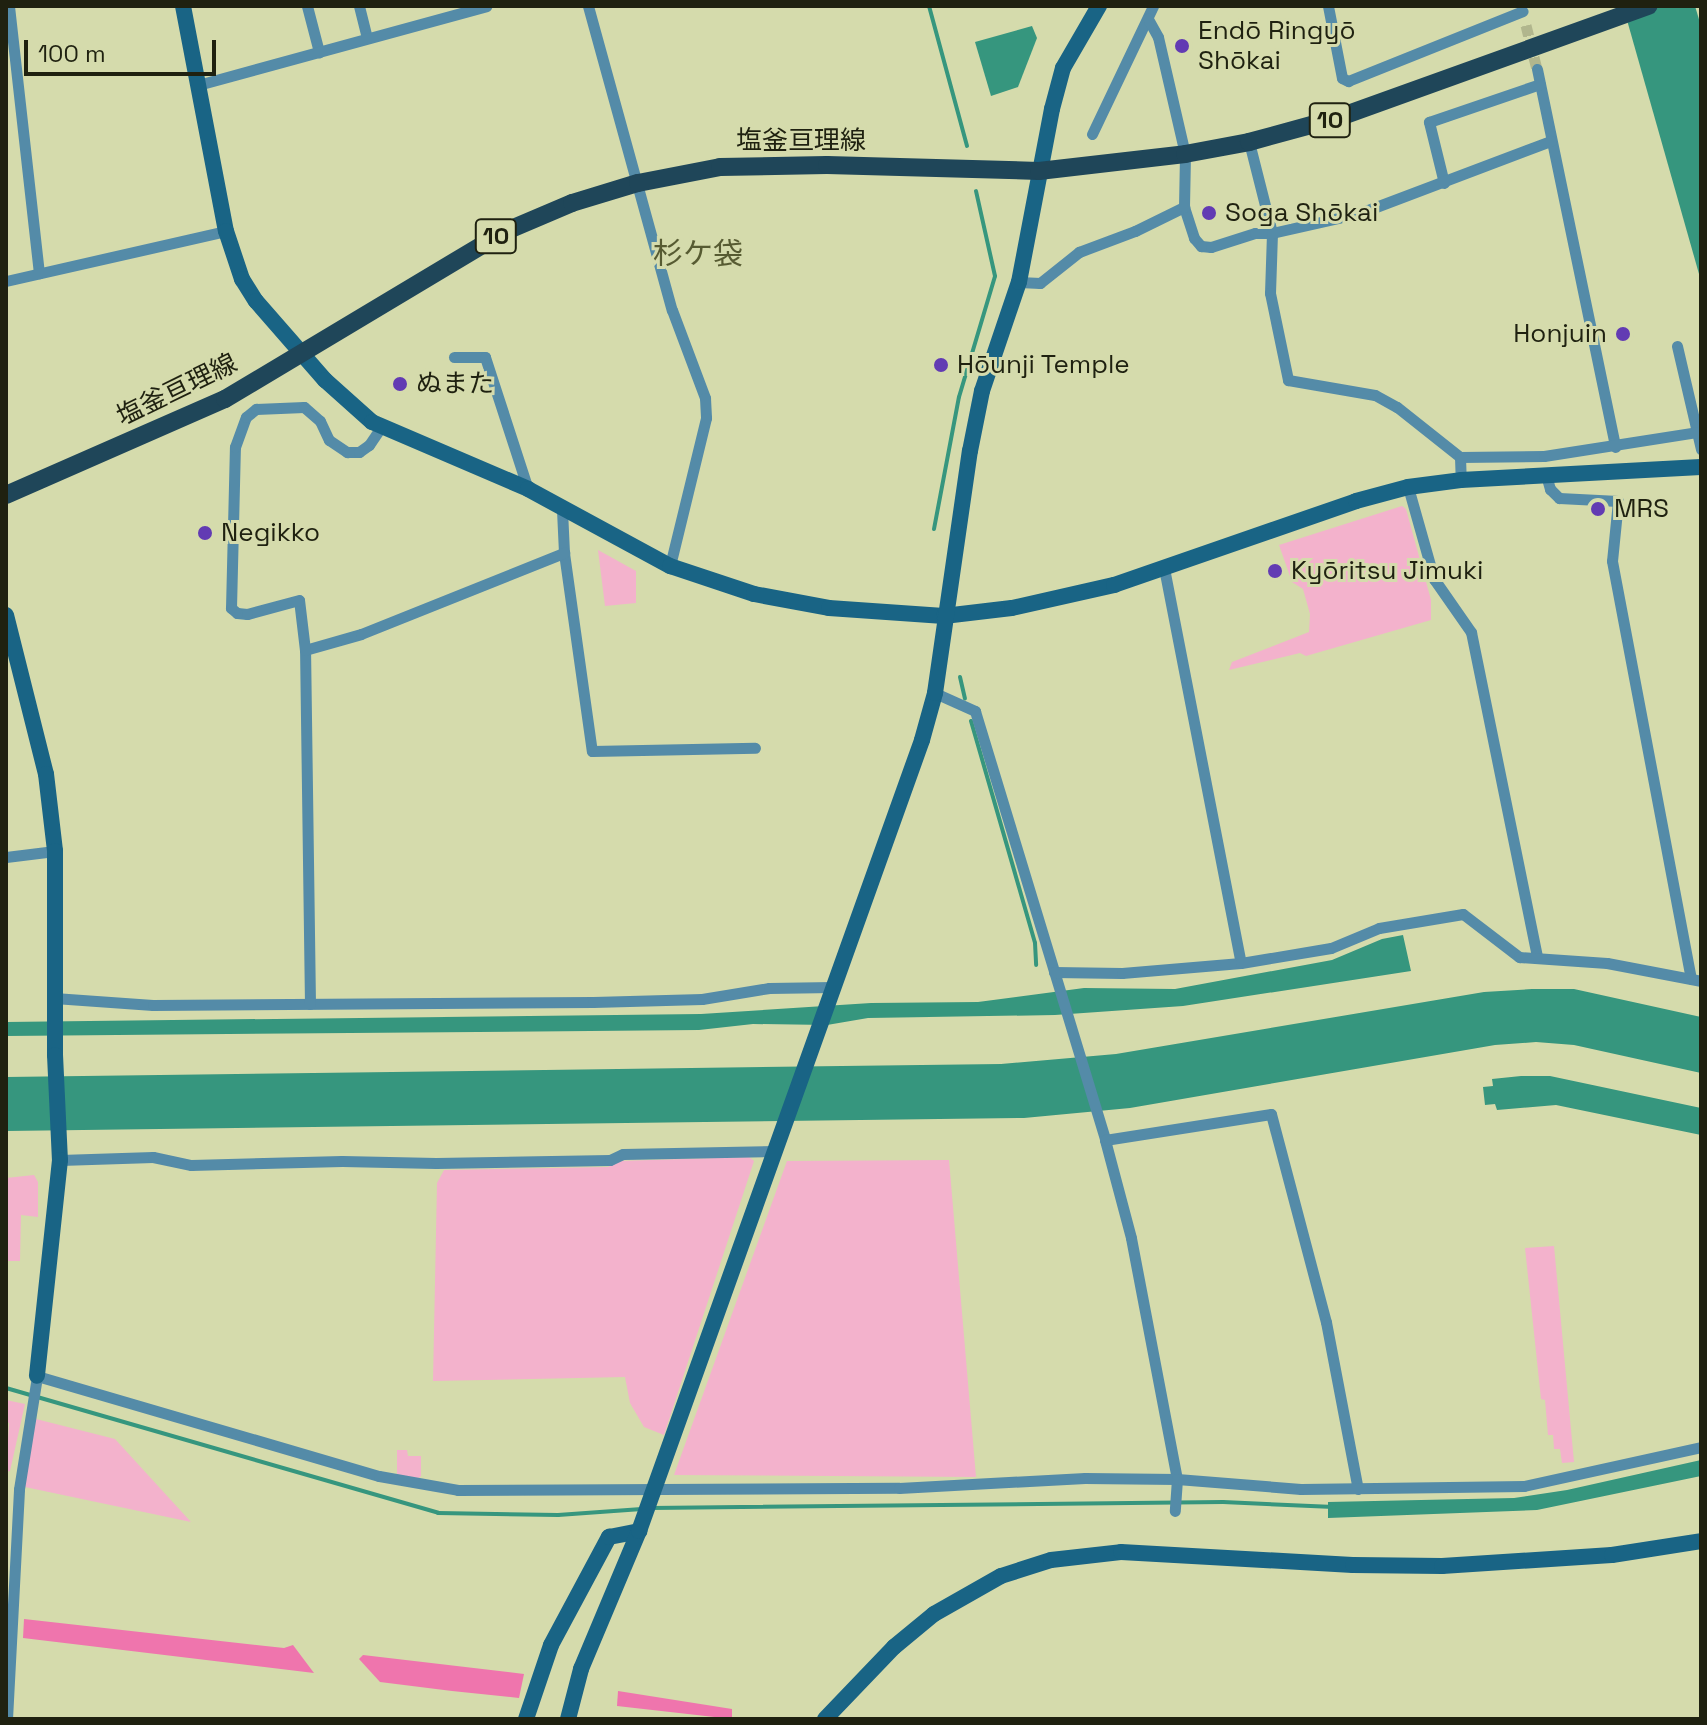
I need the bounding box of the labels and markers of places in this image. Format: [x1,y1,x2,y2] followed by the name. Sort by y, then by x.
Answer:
[1198,15,1355,76] place label: Endō Ringyō Shōkai
[1173,37,1191,55] marker: Endō Ringyō Shōkai
[1225,197,1378,229] place label: Soga Shōkai
[1200,204,1218,222] marker: Soga Shōkai
[1513,318,1607,350] place label: Honjuin
[1614,325,1632,343] marker: Honjuin
[957,349,1130,381] place label: Hōunji Temple
[932,356,950,374] marker: Hōunji Temple
[416,368,494,400] place label: ぬまた
[391,375,409,393] marker: ぬまた
[1614,493,1669,525] place label: MRS
[1589,500,1607,518] marker: MRS
[221,517,320,549] place label: Negikko
[196,524,214,542] marker: Negikko
[1291,555,1483,587] place label: Kyōritsu Jimuki
[1266,562,1284,580] marker: Kyōritsu Jimuki

